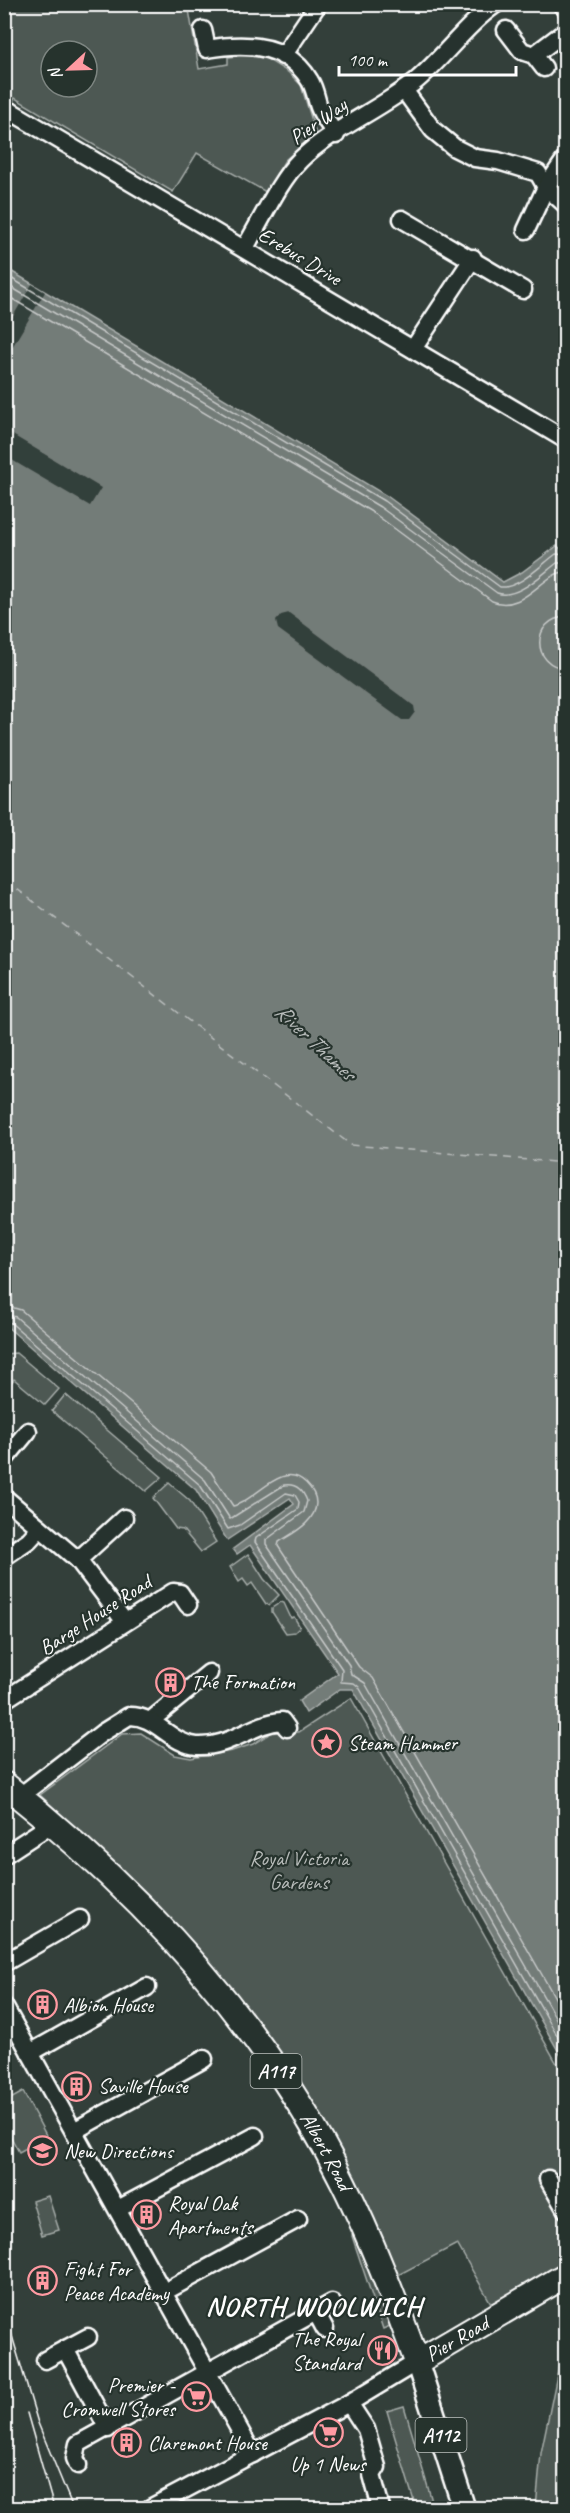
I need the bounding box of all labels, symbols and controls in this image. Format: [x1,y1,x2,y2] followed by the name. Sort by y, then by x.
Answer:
[39,39,99,99] north arrow
[339,39,516,77] scale bar
[348,49,389,71] text: 100 m
[44,63,67,83] text: N
[284,91,353,150] street label: Pier Way
[254,221,348,292] street label: Erebus Drive
[269,998,364,1089] water label: River Thames
[34,1567,159,1661] street label: Barge House Road
[154,1666,186,1698] building icon: The Formation
[191,1669,296,1695] place label: The Formation
[311,1727,343,1759] place icon: Steam Hammer
[348,1730,459,1756] place label: Steam Hammer
[250,1845,351,1895] park label: Royal Victoria Gardens
[26,1989,58,2021] building icon: Albion House
[63,1992,154,2018] place label: Albion House
[250,2054,302,2088] road number: A117
[61,2070,93,2102] building icon: Saville House
[98,2073,189,2099] place label: Saville House
[294,2107,360,2198] street label: Albert Road
[27,2135,59,2167] school or university icon: New Directions
[64,2138,175,2164] place label: New Directions
[168,2190,254,2240] place label: Royal Oak Apartments
[131,2199,163,2231] building icon: Royal Oak Apartments
[64,2256,171,2306] place label: Fight For Peace Academy
[27,2265,59,2297] building icon: Fight For Peace Academy
[206,2289,426,2323] district label: NORTH WOOLWICH
[421,2308,496,2367] street label: Pier Road
[292,2326,365,2376] place label: The Royal Standard
[366,2335,398,2367] restaurant icon: The Royal Standard
[61,2372,177,2422] place label: Premier - Cromwell Stores
[180,2381,212,2413] supermarket icon: Premier - Cromwell Stores
[312,2417,344,2449] supermarket icon: Up 1 News
[416,2418,466,2452] road number: A112
[111,2427,143,2459] building icon: Claremont House
[148,2430,268,2456] place label: Claremont House
[290,2451,368,2477] place label: Up 1 News

